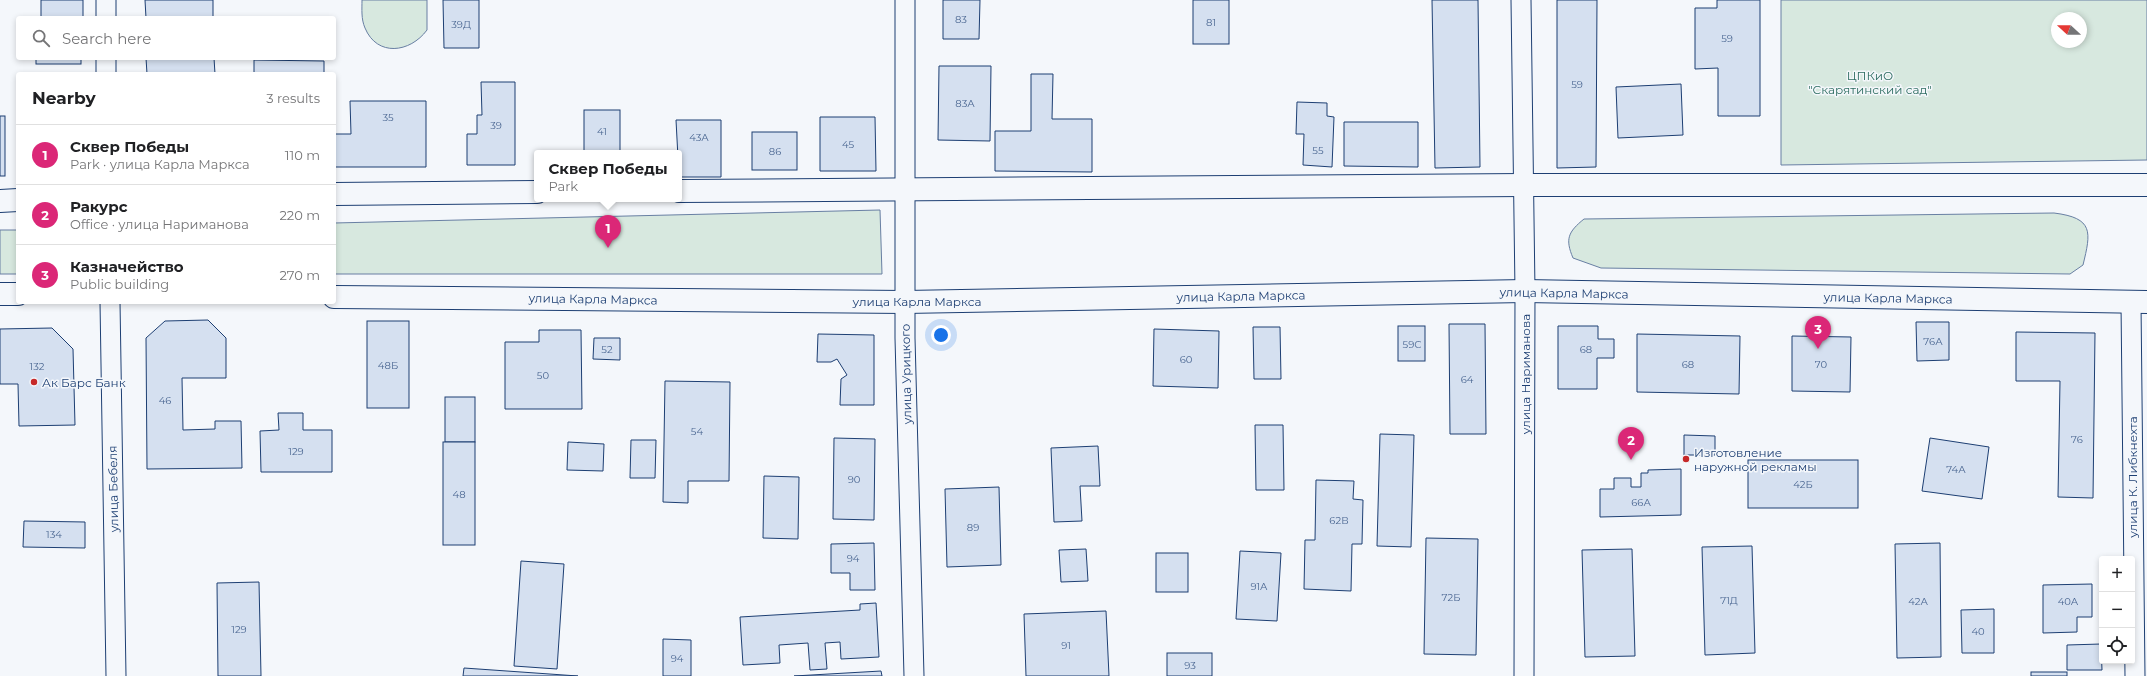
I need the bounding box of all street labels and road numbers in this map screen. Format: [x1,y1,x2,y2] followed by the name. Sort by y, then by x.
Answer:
[1498,284,1629,302] street label: улица Карла Маркса
[1175,287,1306,305] street label: улица Карла Маркса
[1822,289,1953,307] street label: улица Карла Маркса
[527,290,658,308] street label: улица Карла Маркса
[851,294,982,309] street label: улица Карла Маркса
[1518,314,1533,435] street label: улица Нариманова
[898,323,914,425] street label: улица Урицкого
[2125,416,2140,539] street label: улица К. Либкнехта
[105,445,121,534] street label: улица Бебеля

